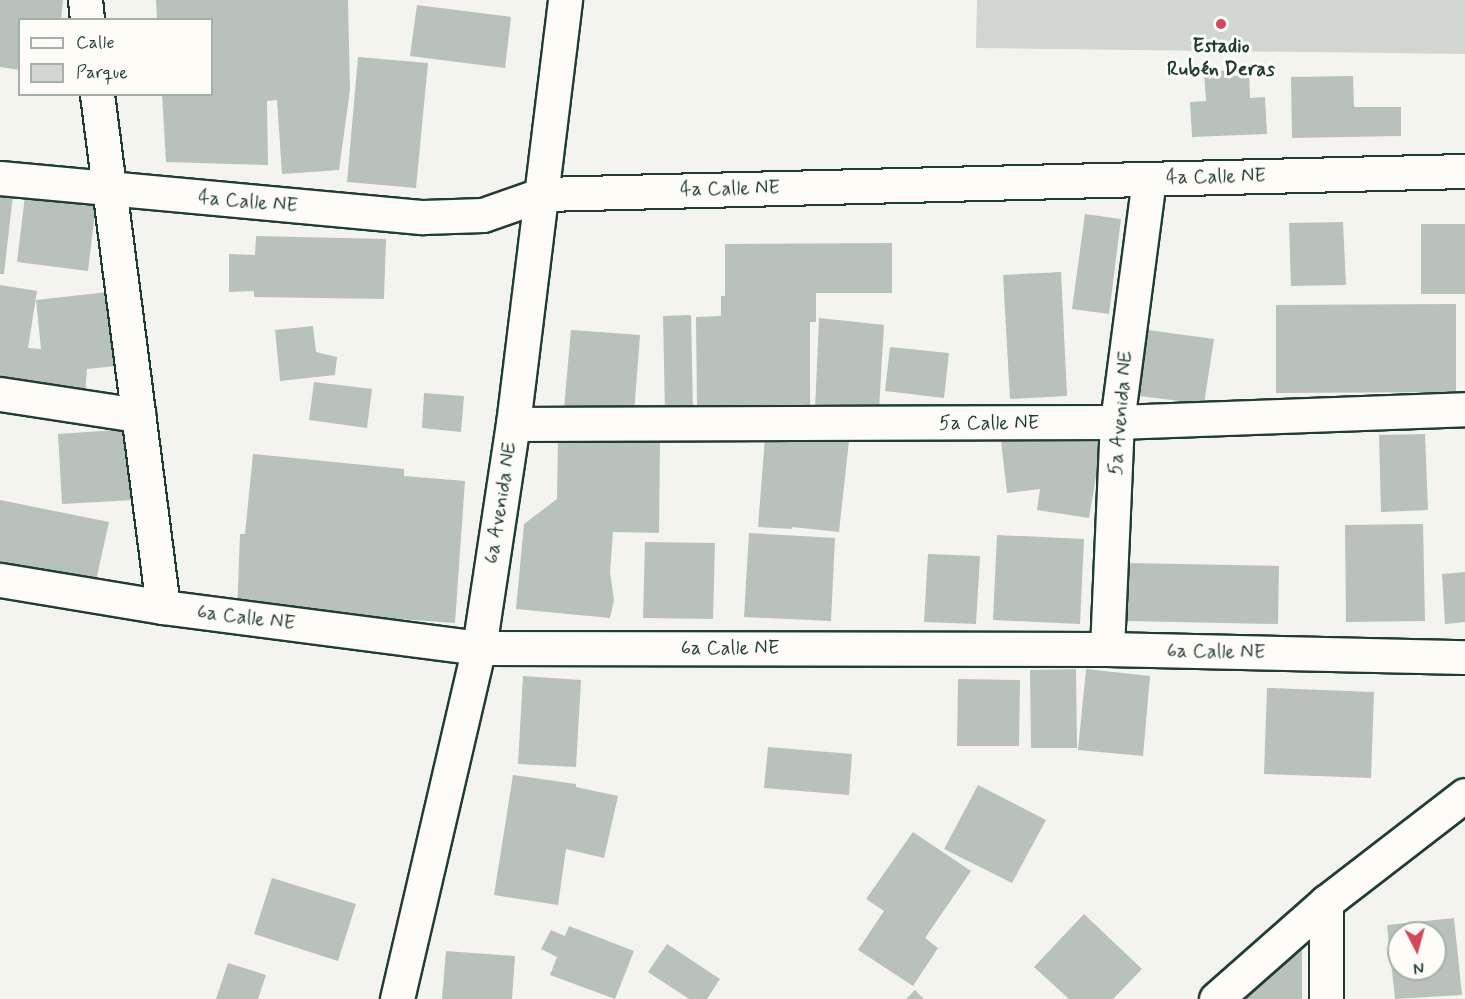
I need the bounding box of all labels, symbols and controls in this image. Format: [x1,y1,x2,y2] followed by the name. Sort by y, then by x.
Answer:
[1214,17,1228,31] marker: Estadio Rubén Deras
[18,18,213,96] legend
[76,31,115,55] text: Calle
[1168,34,1274,81] place label: Estadio Rubén Deras
[76,61,128,85] text: Parque
[1165,164,1267,190] street label: 4a Calle NE
[679,176,781,202] street label: 4a Calle NE
[197,186,299,218] street label: 4a Calle NE
[1104,350,1138,476] street label: 5a Avenida NE
[938,411,1040,435] street label: 5a Calle NE
[479,440,523,566] street label: 6a Avenida NE
[195,600,297,636] street label: 6a Calle NE
[680,636,780,660] street label: 6a Calle NE
[1166,639,1266,665] street label: 6a Calle NE
[1387,921,1447,981] north arrow
[1412,956,1425,978] text: N

